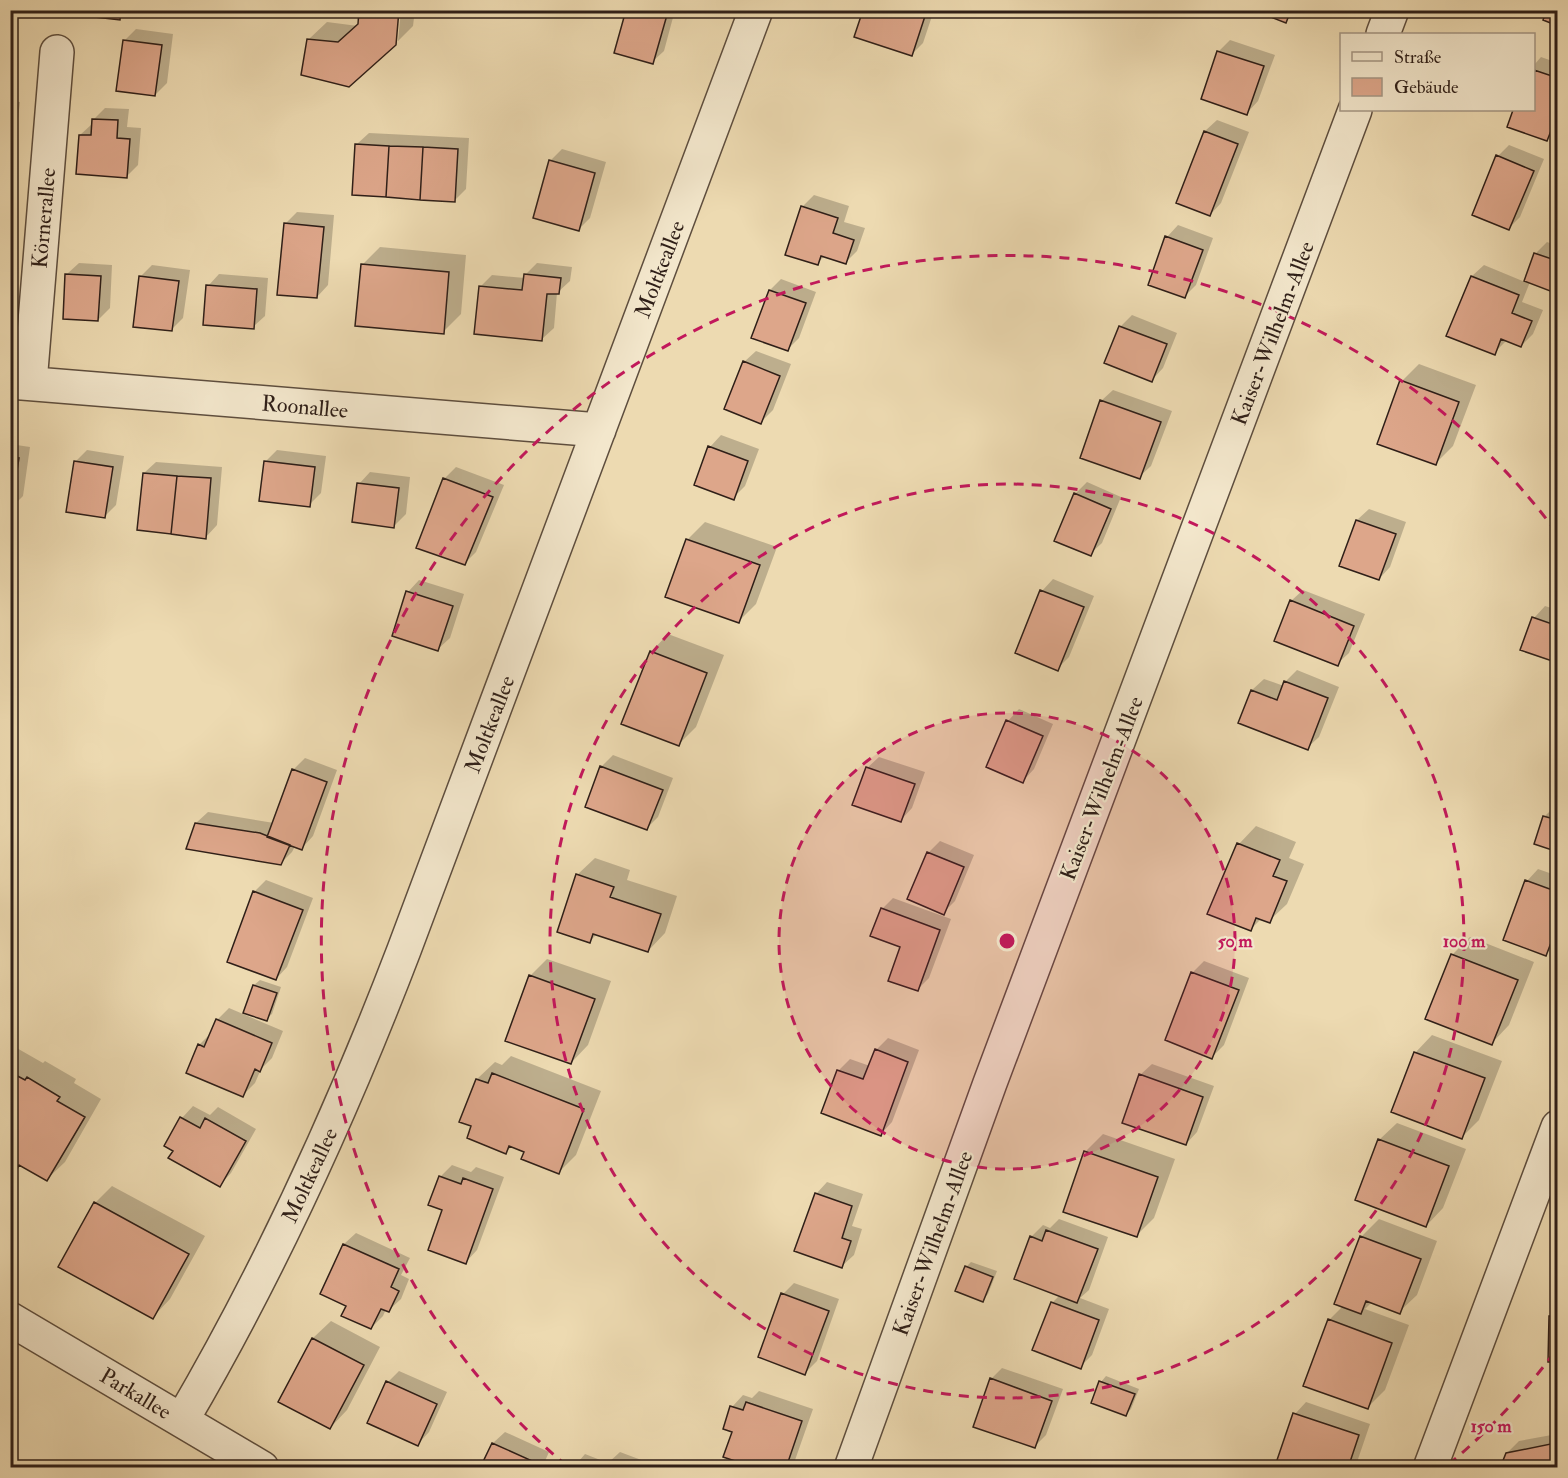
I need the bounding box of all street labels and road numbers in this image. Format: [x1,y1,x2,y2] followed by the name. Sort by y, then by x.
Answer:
[26,166,62,270] street label: Körnerallee
[629,217,691,322] street label: Moltkeallee
[1225,237,1321,429] street label: Kaiser-Wilhelm-Allee
[261,389,349,425] street label: Roonallee
[459,672,521,777] street label: Moltkeallee
[1054,692,1150,884] street label: Kaiser-Wilhelm-Allee
[276,1123,344,1228] street label: Moltkeallee
[886,1147,979,1340] street label: Kaiser-Wilhelm-Allee
[95,1362,176,1426] street label: Parkallee

